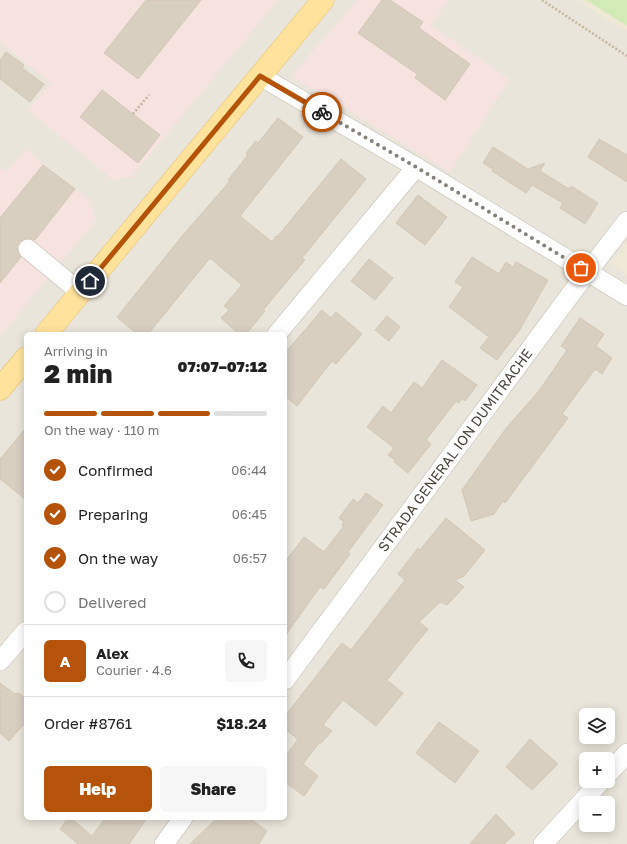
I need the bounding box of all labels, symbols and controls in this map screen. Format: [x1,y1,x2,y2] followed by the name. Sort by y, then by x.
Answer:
[302,92,342,132] courier
[311,101,333,123] icon: bike
[564,251,598,285] pin
[570,257,592,279] icon: bag
[73,264,107,298] pin
[79,270,101,292] icon: home
[44,343,108,359] text: Arriving in
[374,345,536,555] street label: STRADA GENERAL ION DUMITRACHE
[178,357,267,375] text: 07:07–07:12
[44,358,112,389] text: 2 min
[44,422,159,438] text: On the way · 110 m
[44,459,66,481] icon: check
[78,461,153,479] text: Confirmed
[231,462,267,478] text: 06:44
[44,503,66,525] icon: check
[78,505,148,523] text: Preparing
[232,506,267,522] text: 06:45
[44,547,66,569] icon: check
[78,549,158,567] text: On the way
[233,550,267,566] text: 06:57
[78,593,146,611] text: Delivered
[225,640,267,682] button: phone
[96,644,129,662] text: Alex
[60,652,70,670] text: A
[96,662,172,678] text: Courier · 4.6
[579,708,615,832] map controls
[579,708,615,744] button: layers
[44,714,132,732] text: Order #8761
[216,714,267,732] text: $18.24
[579,752,615,788] button: +
[44,766,152,812] button: Help
[160,766,267,812] button: Share
[579,796,615,832] button: −

